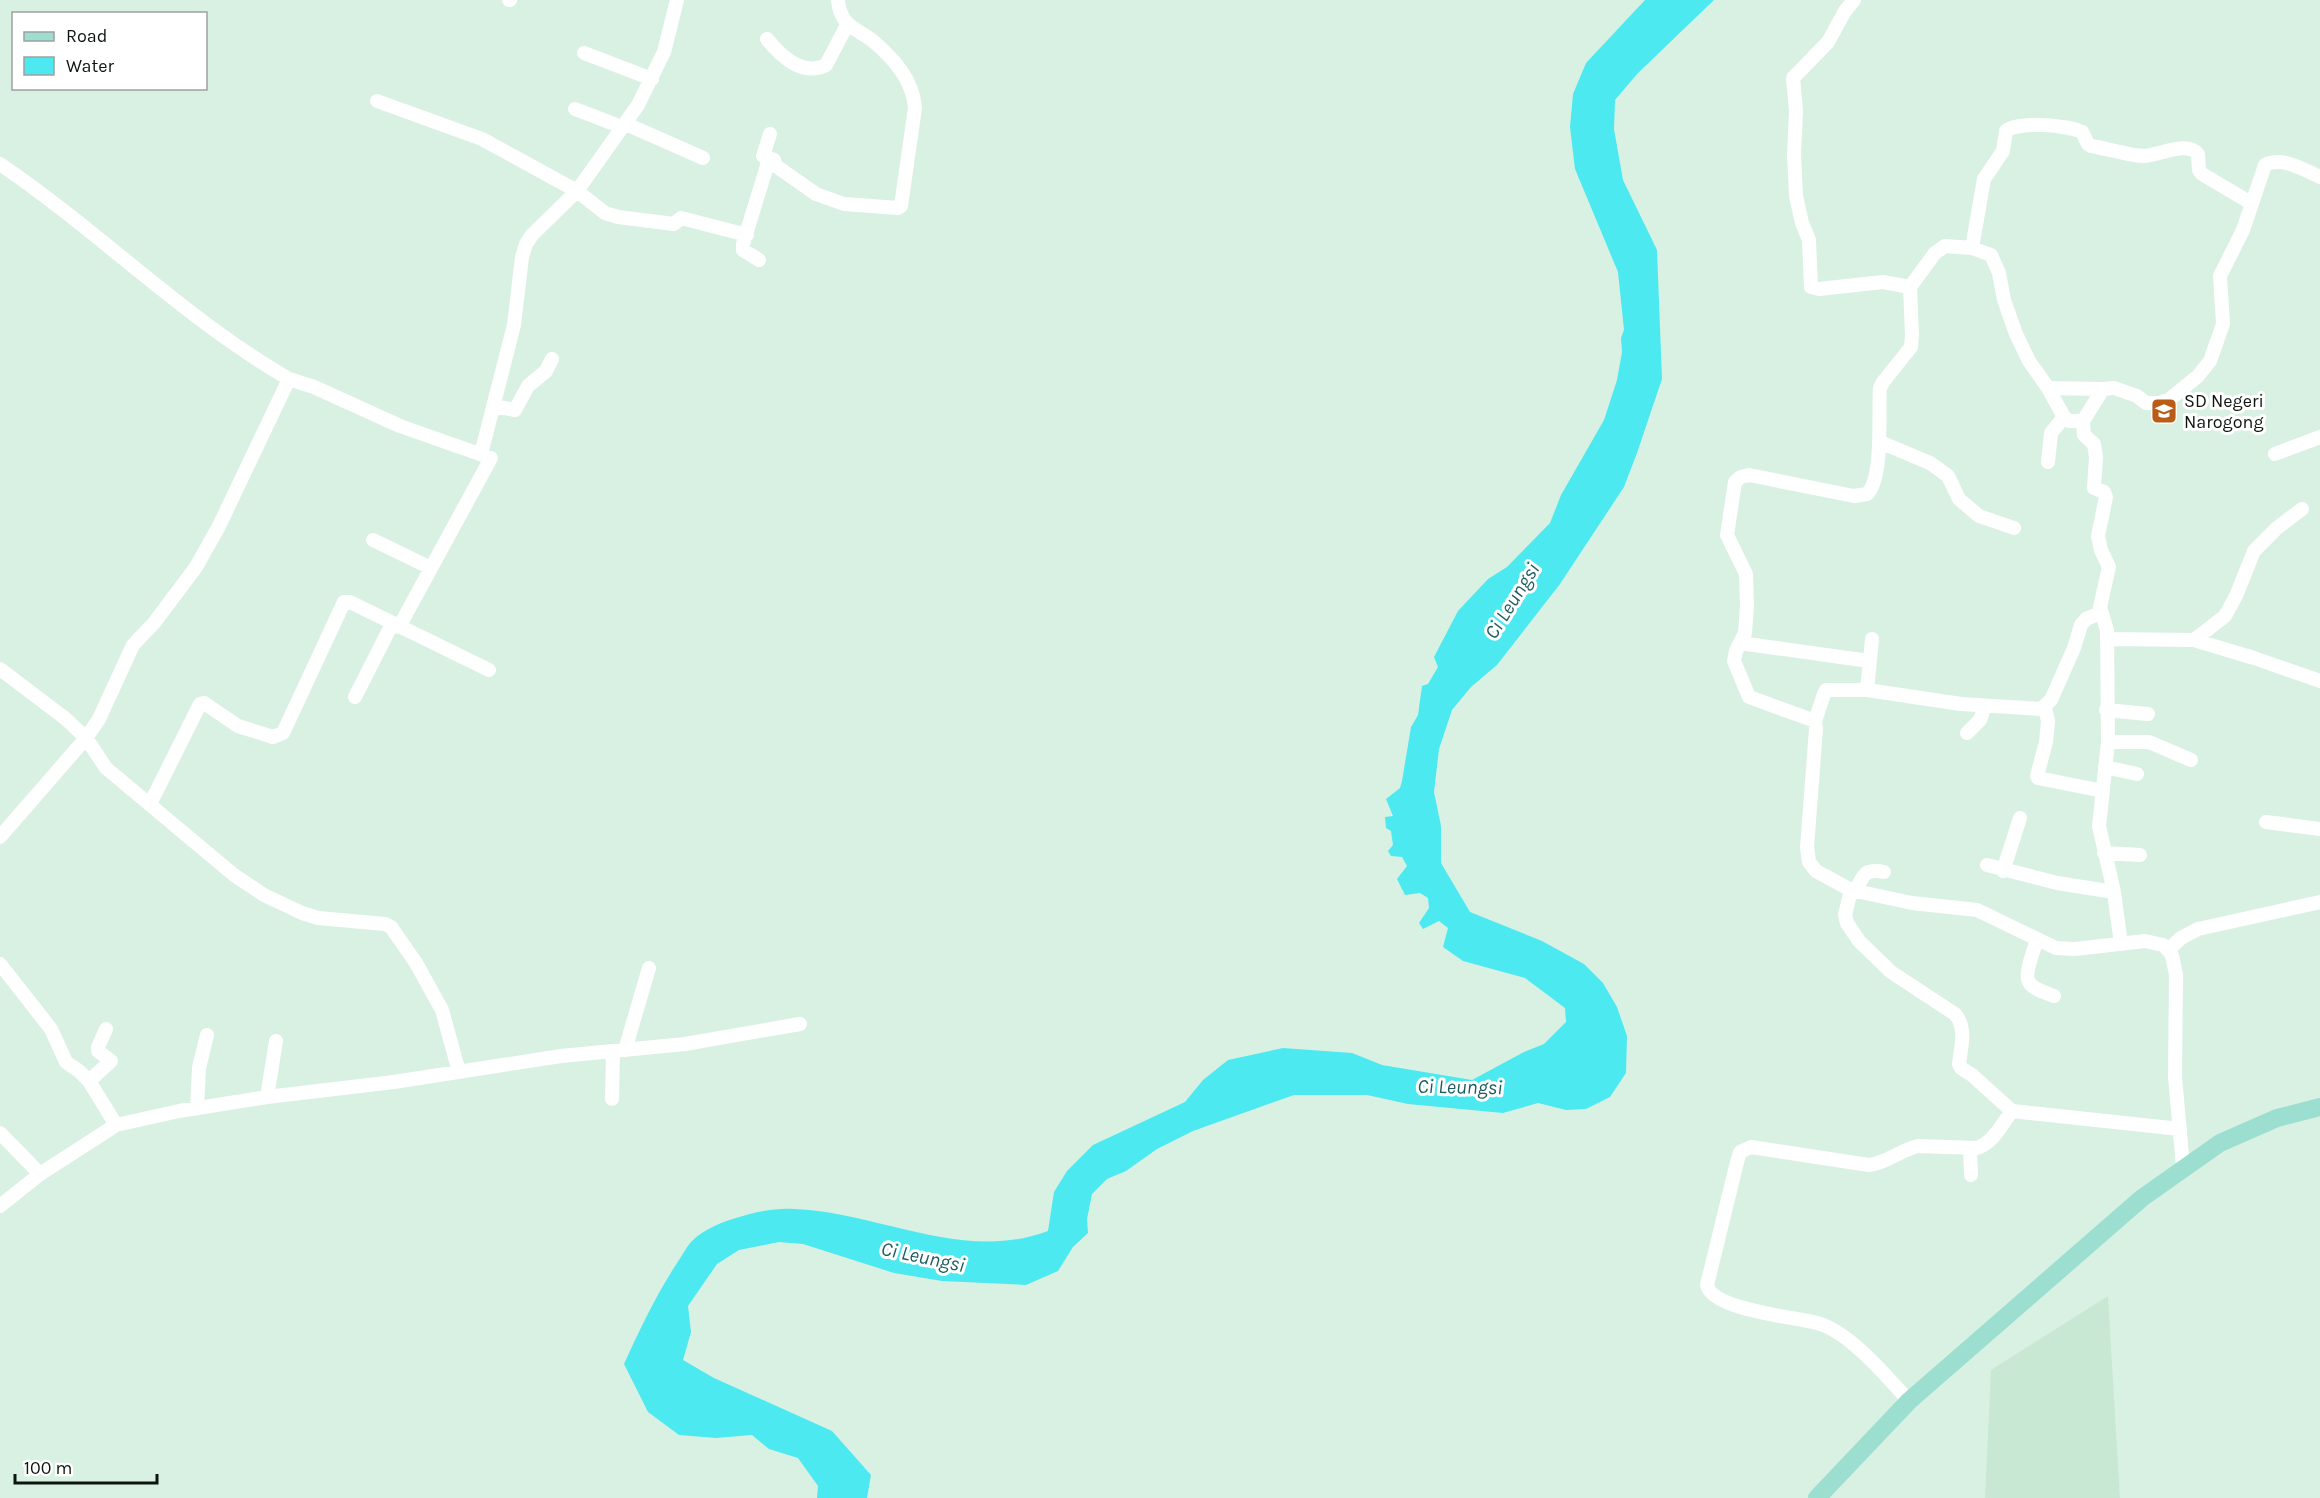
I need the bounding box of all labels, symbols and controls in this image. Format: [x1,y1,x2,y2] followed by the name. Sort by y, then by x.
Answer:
[12,12,207,90] legend
[66,25,107,47] text: Road
[66,55,114,77] text: Water
[2184,390,2264,433] place label: SD Negeri Narogong
[2149,396,2179,426] school or university icon: SD Negeri Narogong
[1480,559,1544,643] water label: Ci Leungsi
[1417,1075,1503,1099] water label: Ci Leungsi
[879,1237,967,1277] water label: Ci Leungsi
[15,1447,158,1485] scale bar
[24,1457,72,1479] text: 100 m

